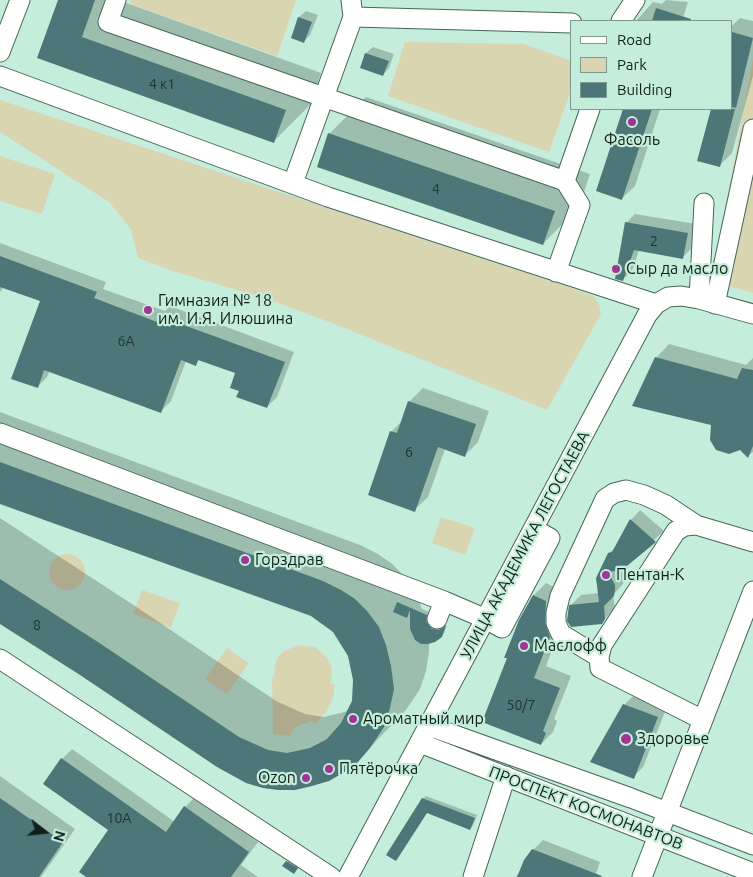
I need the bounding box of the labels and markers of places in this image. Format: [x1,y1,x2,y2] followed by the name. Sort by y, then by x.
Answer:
[626,116,638,128] marker: Фасоль
[604,130,660,150] place label: Фасоль
[626,259,728,279] place label: Сыр да масло
[610,263,622,275] marker: Сыр да масло
[158,291,293,329] place label: Гимназия № 18 им. И.Я. Илюшина
[142,304,154,316] marker: Гимназия № 18 им. И.Я. Илюшина
[255,550,324,570] place label: Горздрав
[239,554,251,566] marker: Горздрав
[616,565,684,585] place label: Пентан-К
[600,569,612,581] marker: Пентан-К
[534,636,607,656] place label: Маслофф
[518,640,530,652] marker: Маслофф
[363,709,484,729] place label: Ароматный мир
[347,713,359,725] marker: Ароматный мир
[637,729,709,749] place label: Здоровье
[619,732,633,746] marker: Здоровье
[339,759,418,779] place label: Пятёрочка
[323,763,335,775] marker: Пятёрочка
[258,768,296,788] place label: Ozon
[300,772,312,784] marker: Ozon

